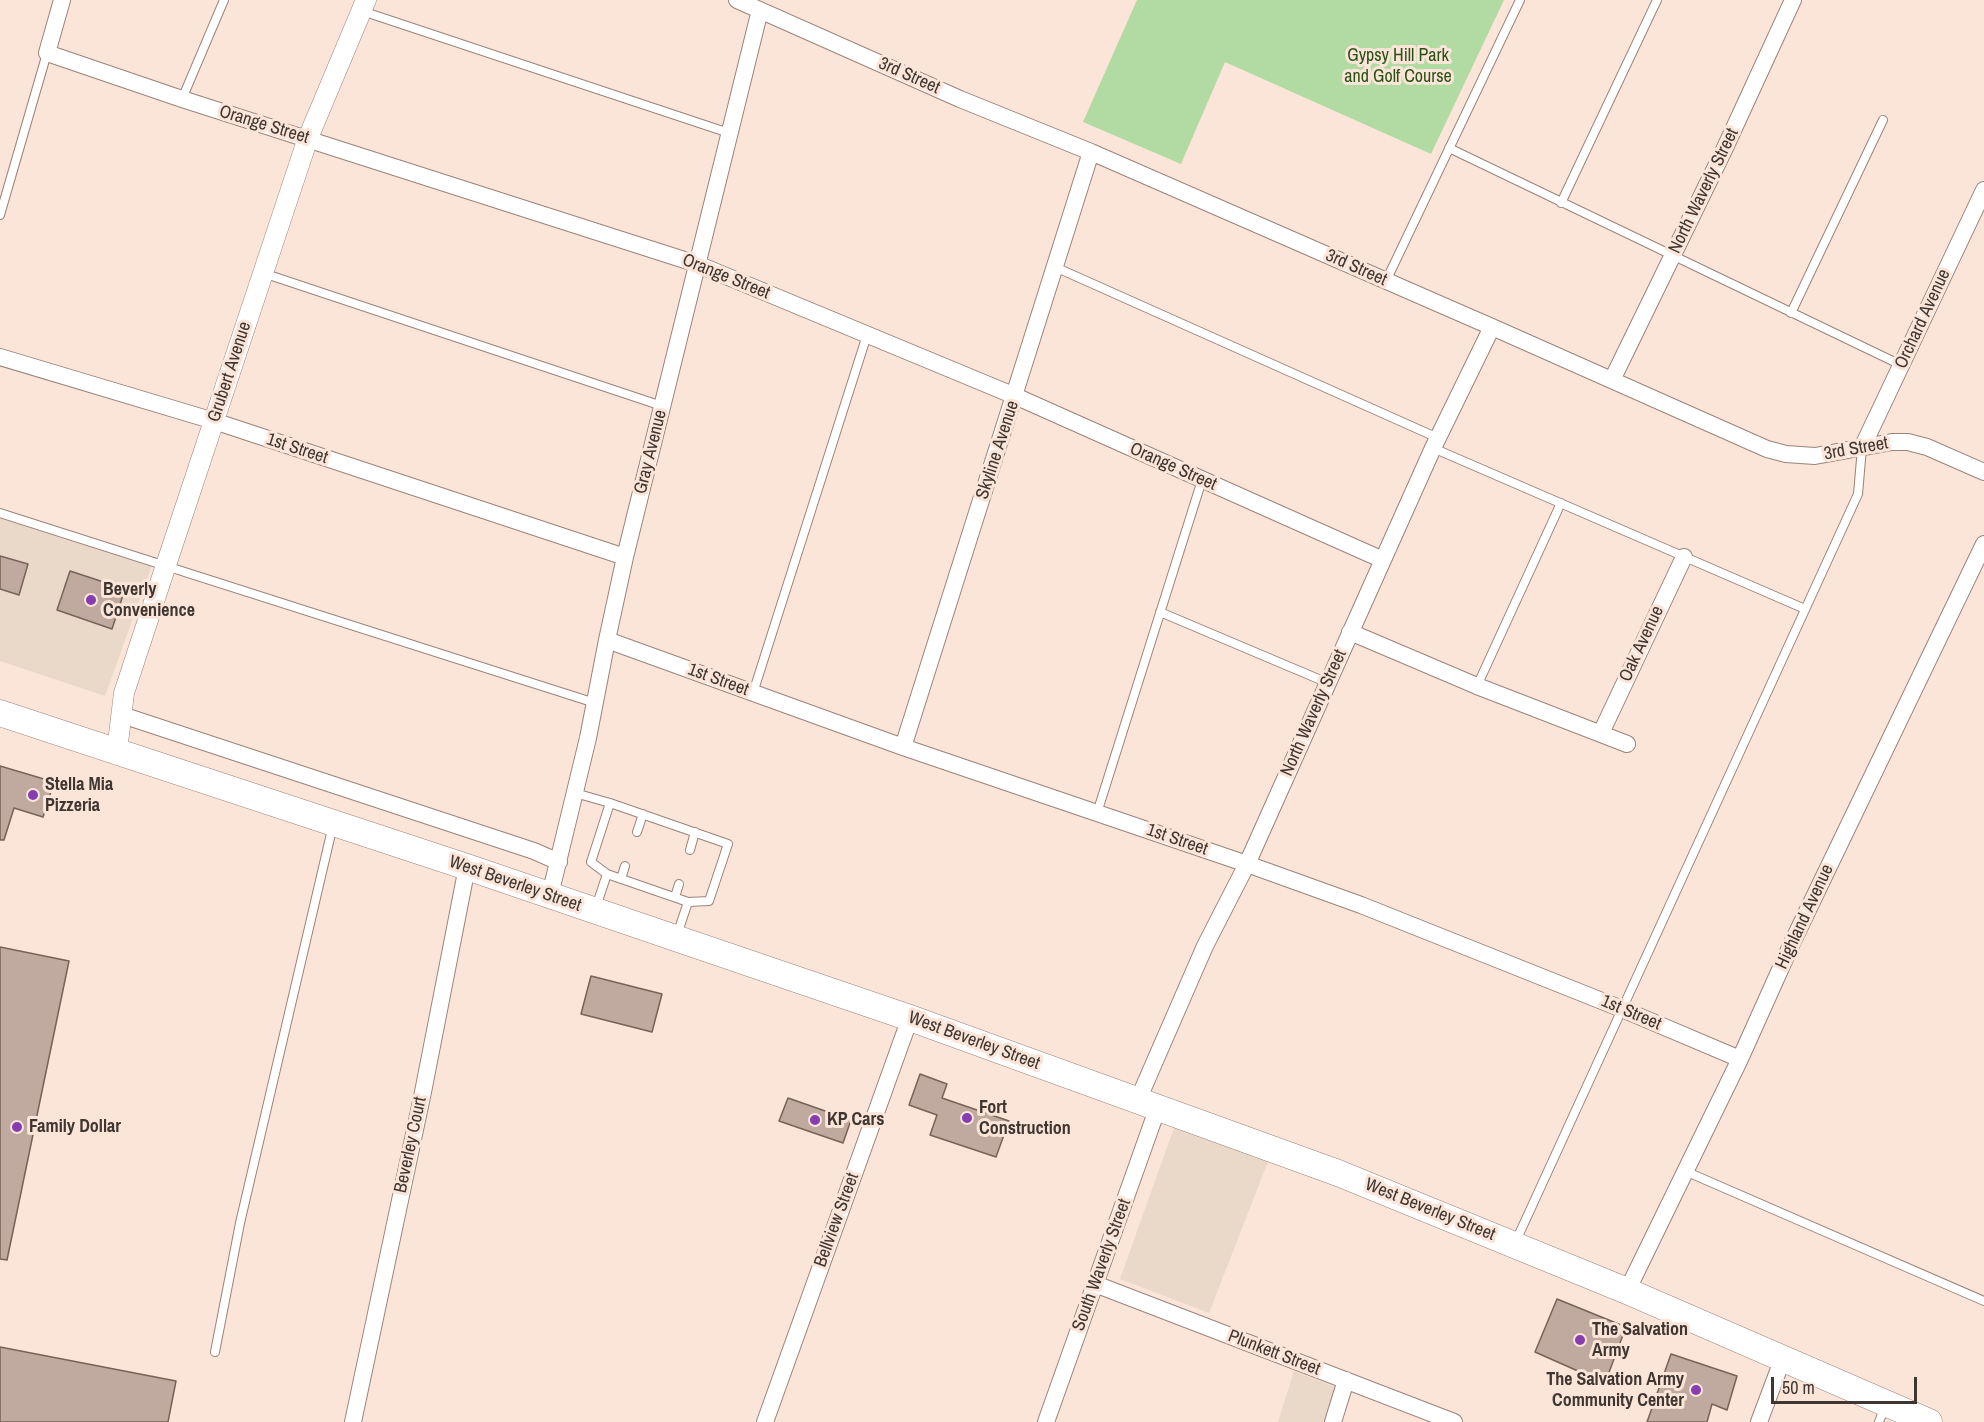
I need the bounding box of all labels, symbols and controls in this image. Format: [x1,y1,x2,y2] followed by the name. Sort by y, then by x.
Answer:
[1344,45,1452,88] park label: Gypsy Hill Park and Golf Course
[875,53,943,99] street label: 3rd Street
[217,101,311,149] street label: Orange Street
[1664,125,1744,257] street label: North Waverly Street
[1322,245,1390,291] street label: 3rd Street
[679,250,773,304] street label: Orange Street
[1891,266,1955,372] street label: Orchard Avenue
[204,319,256,425] street label: Grubert Avenue
[972,398,1024,502] street label: Skyline Avenue
[630,408,672,496] street label: Gray Avenue
[264,429,330,469] street label: 1st Street
[1822,433,1890,465] street label: 3rd Street
[1126,438,1220,496] street label: Orange Street
[103,579,195,622] place label: Beverly Convenience
[84,593,98,607] marker: Beverly Convenience
[1615,603,1669,685] street label: Oak Avenue
[1276,646,1352,780] street label: North Waverly Street
[685,659,751,701] street label: 1st Street
[45,774,113,816] place label: Stella Mia Pizzeria
[26,788,40,802] marker: Stella Mia Pizzeria
[1144,820,1210,860] street label: 1st Street
[446,851,584,917] street label: West Beverley Street
[1771,861,1839,973] street label: Highland Avenue
[1598,991,1664,1035] street label: 1st Street
[905,1007,1043,1075] street label: West Beverley Street
[390,1095,432,1195] street label: Beverley Court
[979,1097,1071,1140] place label: Fort Construction
[827,1109,884,1131] place label: KP Cars
[960,1111,974,1125] marker: Fort Construction
[808,1113,822,1127] marker: KP Cars
[29,1116,121,1138] place label: Family Dollar
[10,1120,24,1134] marker: Family Dollar
[810,1170,864,1270] street label: Bellview Street
[1362,1174,1498,1246] street label: West Beverley Street
[1068,1196,1136,1334] street label: South Waverly Street
[1592,1319,1688,1362] place label: The Salvation Army
[1225,1326,1323,1380] street label: Plunkett Street
[1573,1333,1587,1347] marker: The Salvation Army
[1774,1365,1920,1403] scale bar
[1546,1369,1684,1412] place label: The Salvation Army Community Center
[1782,1375,1815,1400] text: 50 m
[1689,1383,1703,1397] marker: The Salvation Army Community Center

